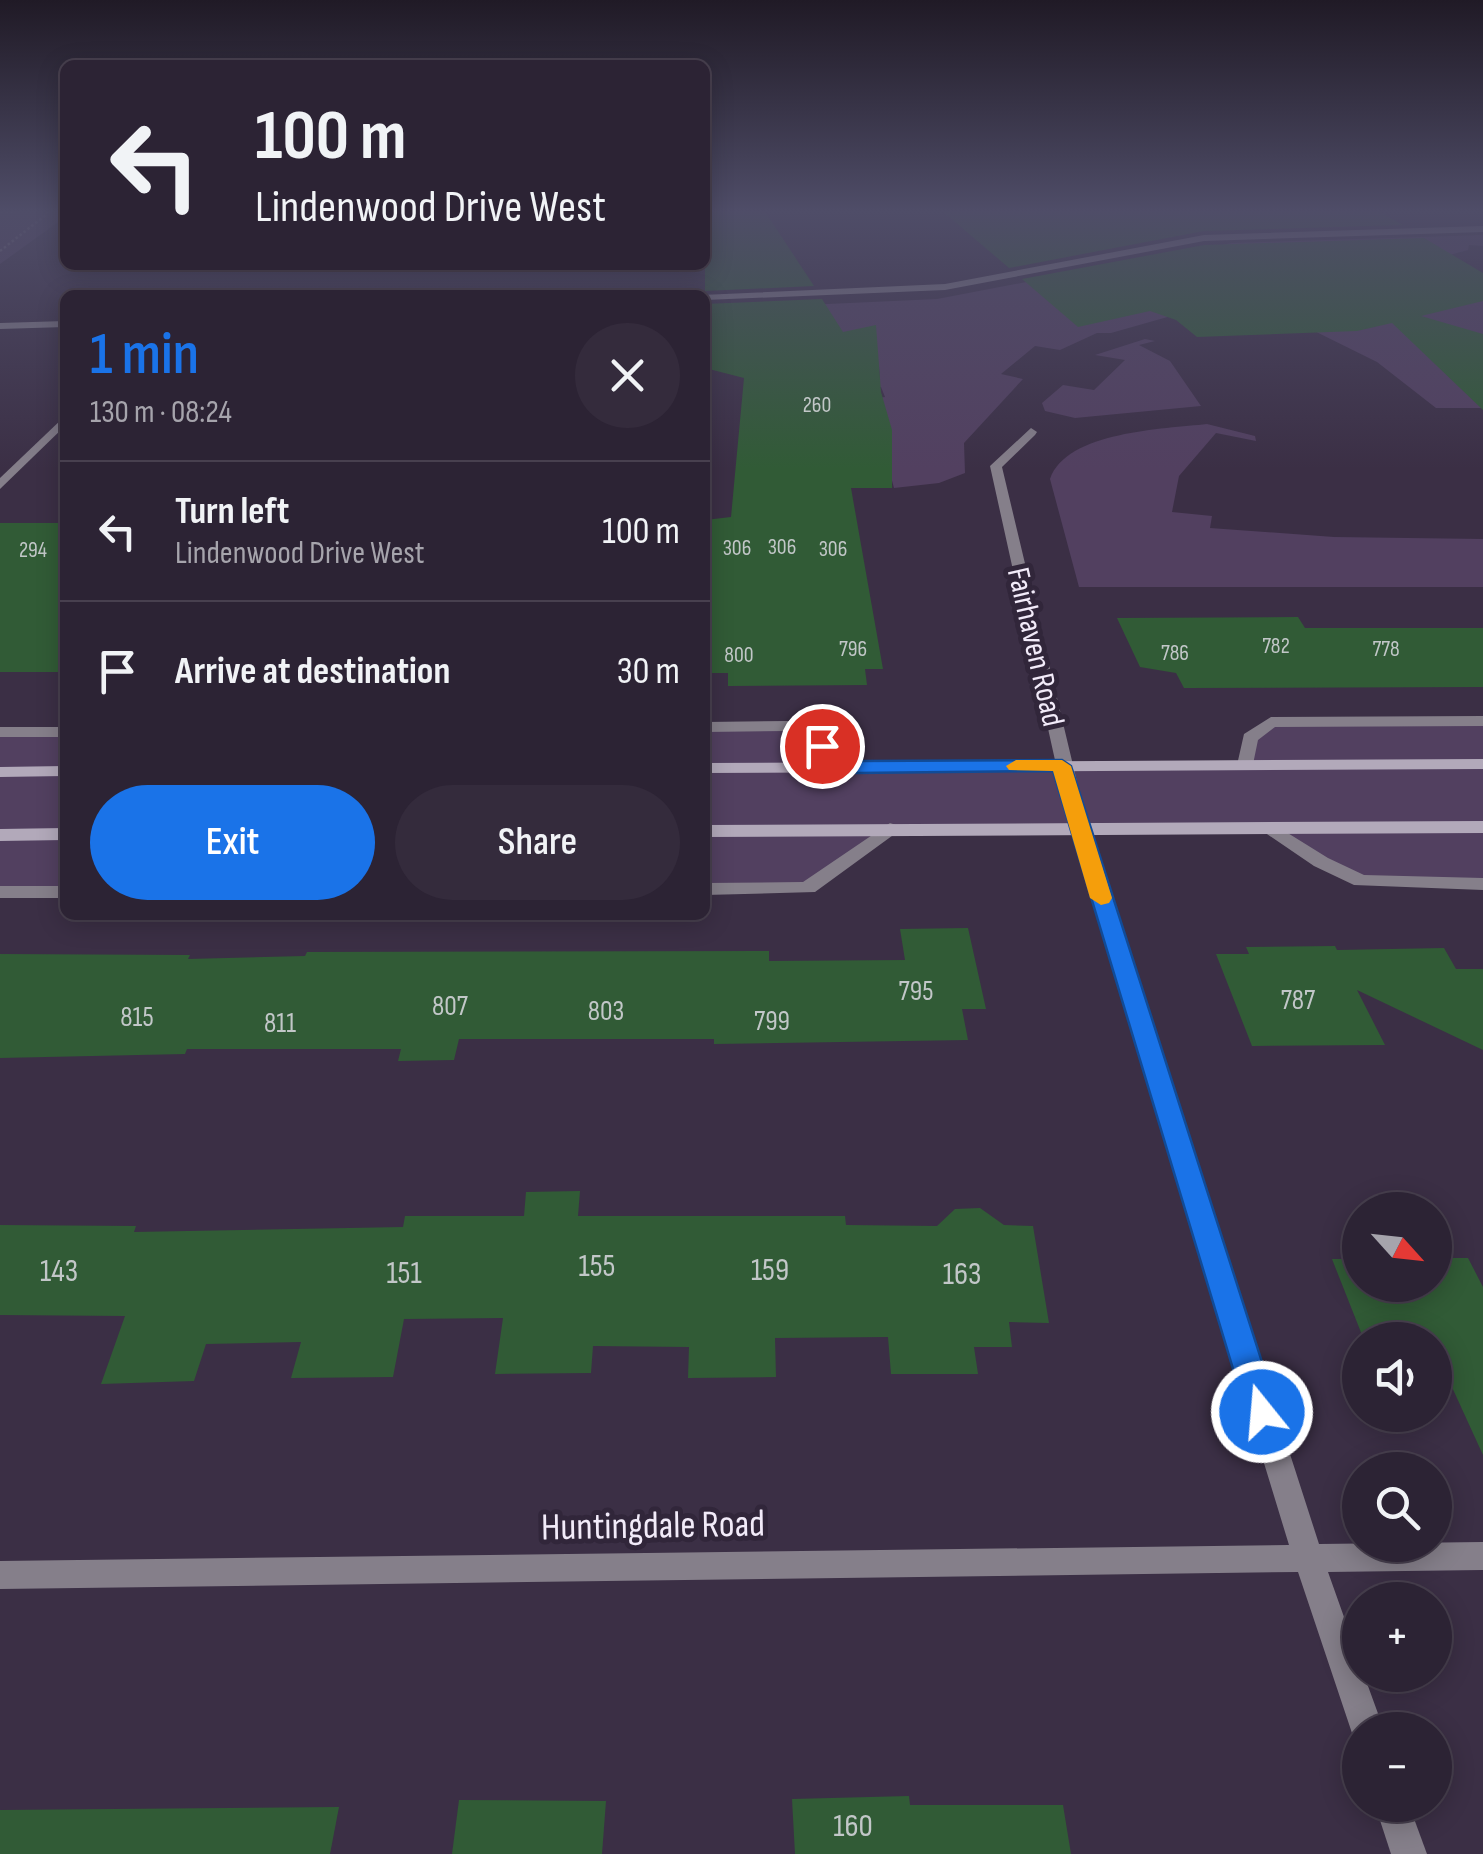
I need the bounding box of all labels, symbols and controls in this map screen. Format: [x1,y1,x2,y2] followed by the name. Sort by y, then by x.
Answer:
[255,95,406,179] text: 100 m
[90,100,220,230] icon: left
[255,180,606,235] text: Lindenwood Drive West
[90,319,199,391] text: 1 min
[575,323,680,428] button: close
[803,392,831,419] house number: 260
[90,393,232,432] text: 130 m · 08:24
[175,489,289,534] text: Turn left
[90,504,145,559] icon: left
[602,509,680,554] text: 100 m
[175,534,425,573] text: Lindenwood Drive West
[768,534,796,561] house number: 306
[723,535,751,562] house number: 306
[819,536,847,563] house number: 306
[19,537,47,564] house number: 294
[998,564,1072,730] street label: Fairhaven Road
[1262,633,1290,660] house number: 782
[839,636,867,663] house number: 796
[1372,636,1400,663] house number: 778
[1161,640,1189,667] house number: 786
[724,642,754,669] house number: 800
[90,644,145,699] icon: arrive
[175,649,450,694] text: Arrive at destination
[617,649,680,694] text: 30 m
[780,704,865,789] pin
[795,719,850,774] icon: arrive
[90,785,375,900] button: Exit
[395,785,680,900] button: Share
[899,975,933,1008] house number: 795
[1281,984,1315,1017] house number: 787
[432,990,468,1023] house number: 807
[588,995,624,1028] house number: 803
[120,1001,154,1034] house number: 815
[754,1005,790,1038] house number: 799
[264,1007,296,1040] house number: 811
[1342,1192,1452,1302] north arrow
[1342,1192,1452,1822] map controls
[579,1247,615,1286] house number: 155
[751,1251,789,1290] house number: 159
[40,1252,78,1291] house number: 143
[386,1254,422,1293] house number: 151
[943,1255,981,1294] house number: 163
[1342,1322,1452,1432] button: sound
[1210,1360,1314,1464] position arrow
[1342,1452,1452,1562] button: search
[541,1502,765,1550] street label: Huntingdale Road
[1342,1582,1452,1692] button: +
[1342,1712,1452,1822] button: −
[833,1807,873,1846] house number: 160

